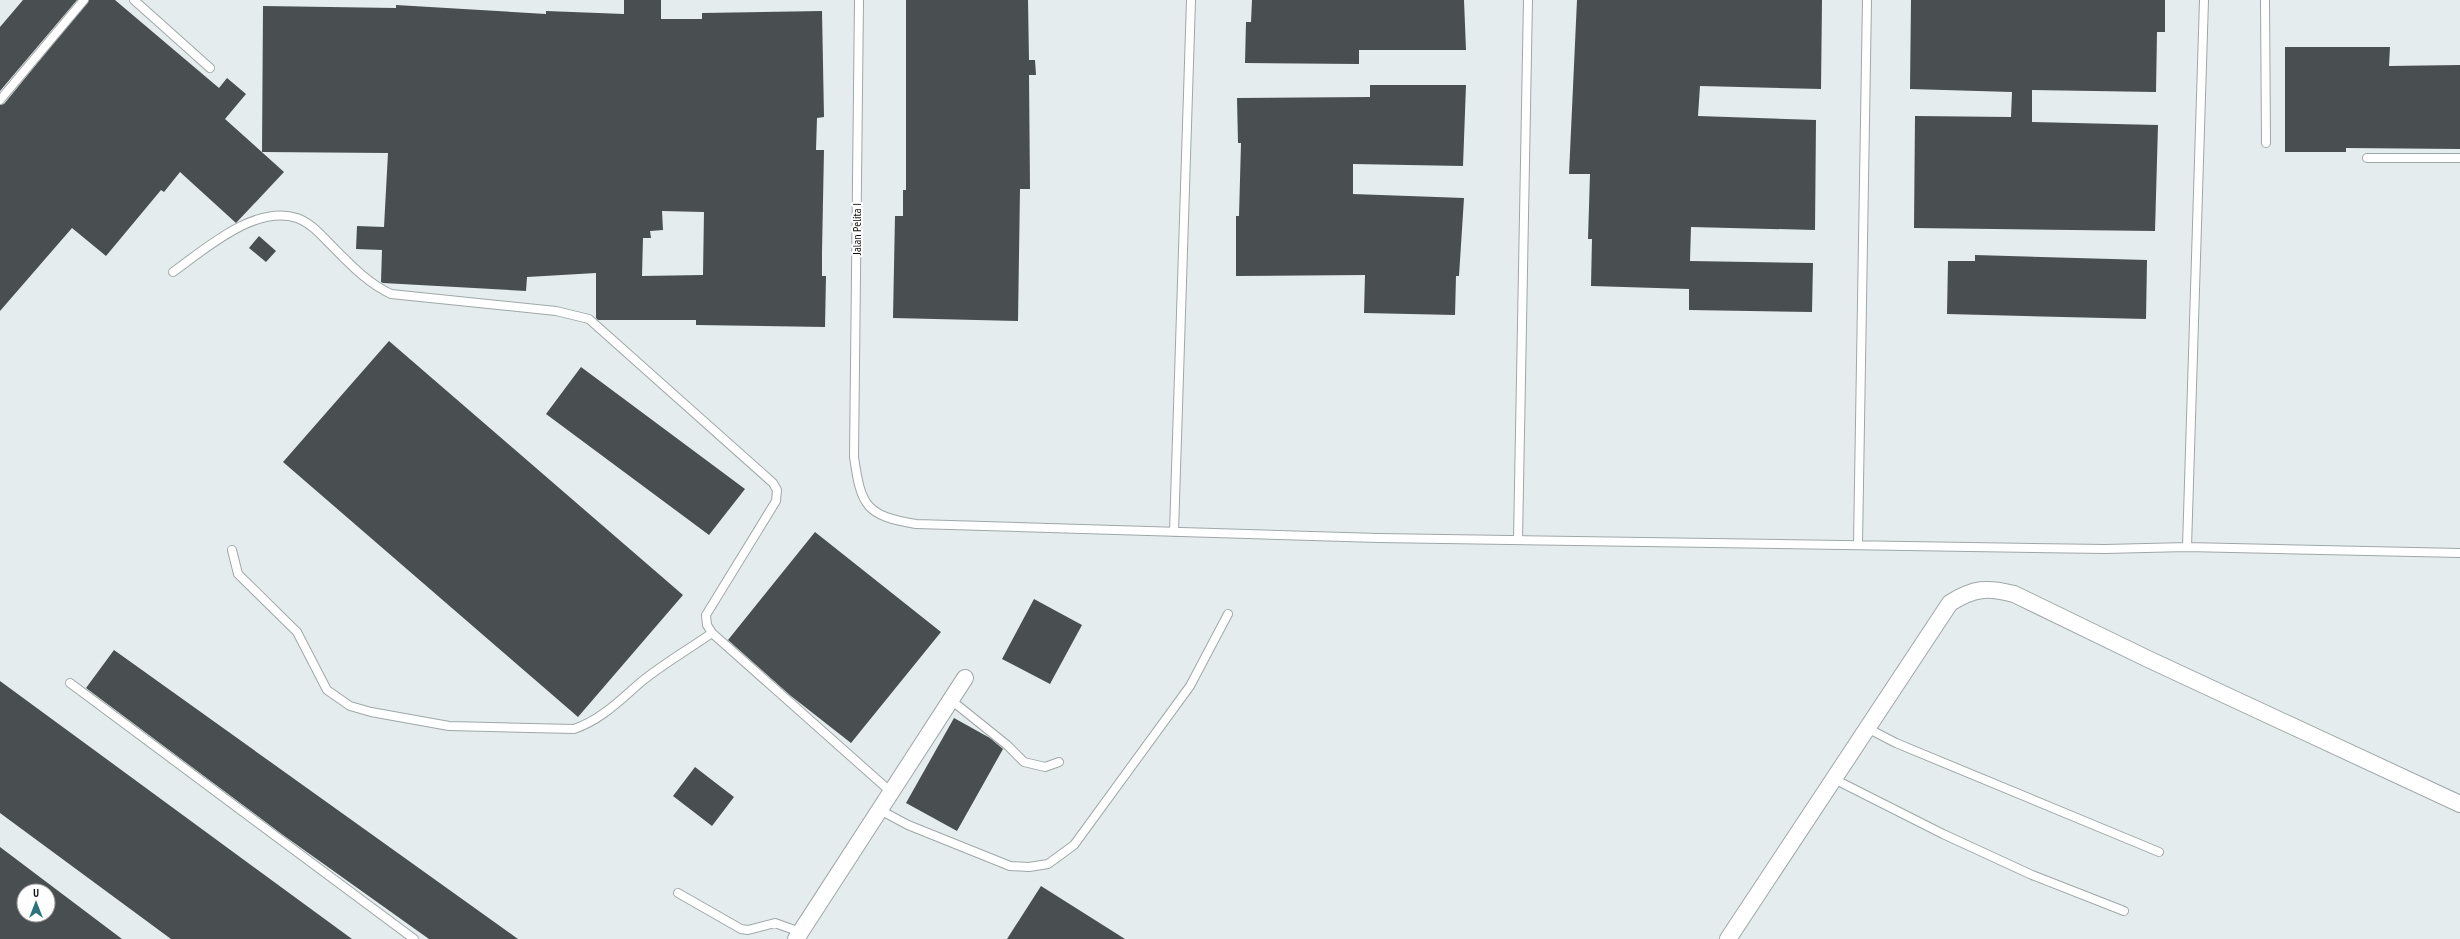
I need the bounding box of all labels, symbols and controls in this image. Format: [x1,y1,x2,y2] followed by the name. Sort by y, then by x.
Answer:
[849,203,864,256] street label: Jalan Pelita I
[16,883,56,923] north arrow
[33,886,39,900] text: U

